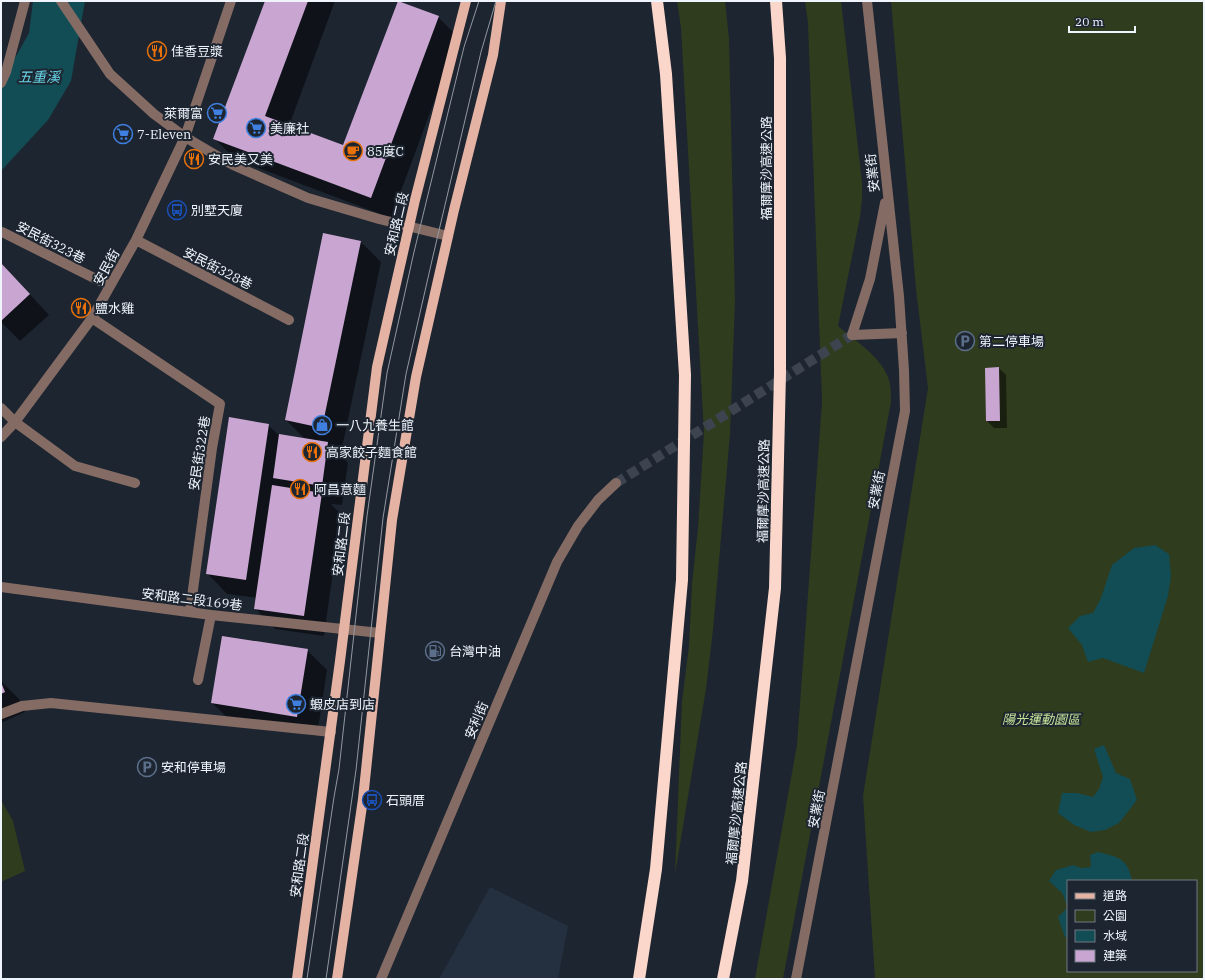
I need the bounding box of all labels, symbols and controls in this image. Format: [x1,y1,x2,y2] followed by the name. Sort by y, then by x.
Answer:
[1069,8,1135,34] scale bar
[1075,14,1104,29] text: 20 m
[146,40,168,62] restaurant icon: 佳香豆漿
[171,43,223,60] place label: 佳香豆漿
[18,68,62,86] water label: 五重溪
[206,102,228,124] supermarket icon: 萊爾富
[164,105,203,122] place label: 萊爾富
[758,116,775,220] street label: 福爾摩沙高速公路
[245,117,267,139] supermarket icon: 美廉社
[270,120,309,137] place label: 美廉社
[112,123,134,145] supermarket icon: 7-Eleven
[137,126,191,143] place label: 7-Eleven
[342,140,364,162] cafe icon: 85度C
[367,143,404,160] place label: 85度C
[183,148,205,170] restaurant icon: 安民美又美
[208,151,273,168] place label: 安民美又美
[862,153,883,193] street label: 安業街
[381,191,412,258] street label: 安和路二段
[166,199,188,221] bus stop icon: 別墅天廈
[191,202,243,219] place label: 別墅天廈
[13,218,88,267] street label: 安民街323巷
[180,244,255,293] street label: 安民街328巷
[90,246,123,288] street label: 安民街
[70,297,92,319] restaurant icon: 鹽水雞
[95,300,134,317] place label: 鹽水雞
[954,330,976,352] parking icon: 第二停車場
[979,333,1044,350] place label: 第二停車場
[311,414,333,436] shop icon: 一八九養生館
[185,415,214,492] street label: 安民街322巷
[336,417,414,434] place label: 一八九養生館
[754,439,773,543] street label: 福爾摩沙高速公路
[301,441,323,463] restaurant icon: 高家餃子麵食館
[326,444,417,461] place label: 高家餃子麵食館
[864,469,889,511] street label: 安業街
[289,478,311,500] restaurant icon: 阿昌意麵
[314,481,366,498] place label: 阿昌意麵
[329,511,354,577] street label: 安和路二段
[141,585,243,614] street label: 安和路二段169巷
[424,640,446,662] fuel station icon: 台灣中油
[449,643,501,660] place label: 台灣中油
[285,693,307,715] supermarket icon: 蝦皮店到店
[310,696,375,713] place label: 蝦皮店到店
[461,699,492,741] street label: 安利街
[1002,711,1082,728] park label: 陽光運動園區
[136,756,158,778] parking icon: 安和停車場
[161,759,226,776] place label: 安和停車場
[723,760,750,866] street label: 福爾摩沙高速公路
[804,788,829,830] street label: 安業街
[361,789,383,811] bus stop icon: 石頭厝
[386,792,425,809] place label: 石頭厝
[287,832,312,898] street label: 安和路二段
[1067,880,1197,972] legend
[1103,888,1127,903] text: 道路
[1103,908,1127,923] text: 公園
[1103,928,1127,943] text: 水域
[1103,948,1127,963] text: 建築

